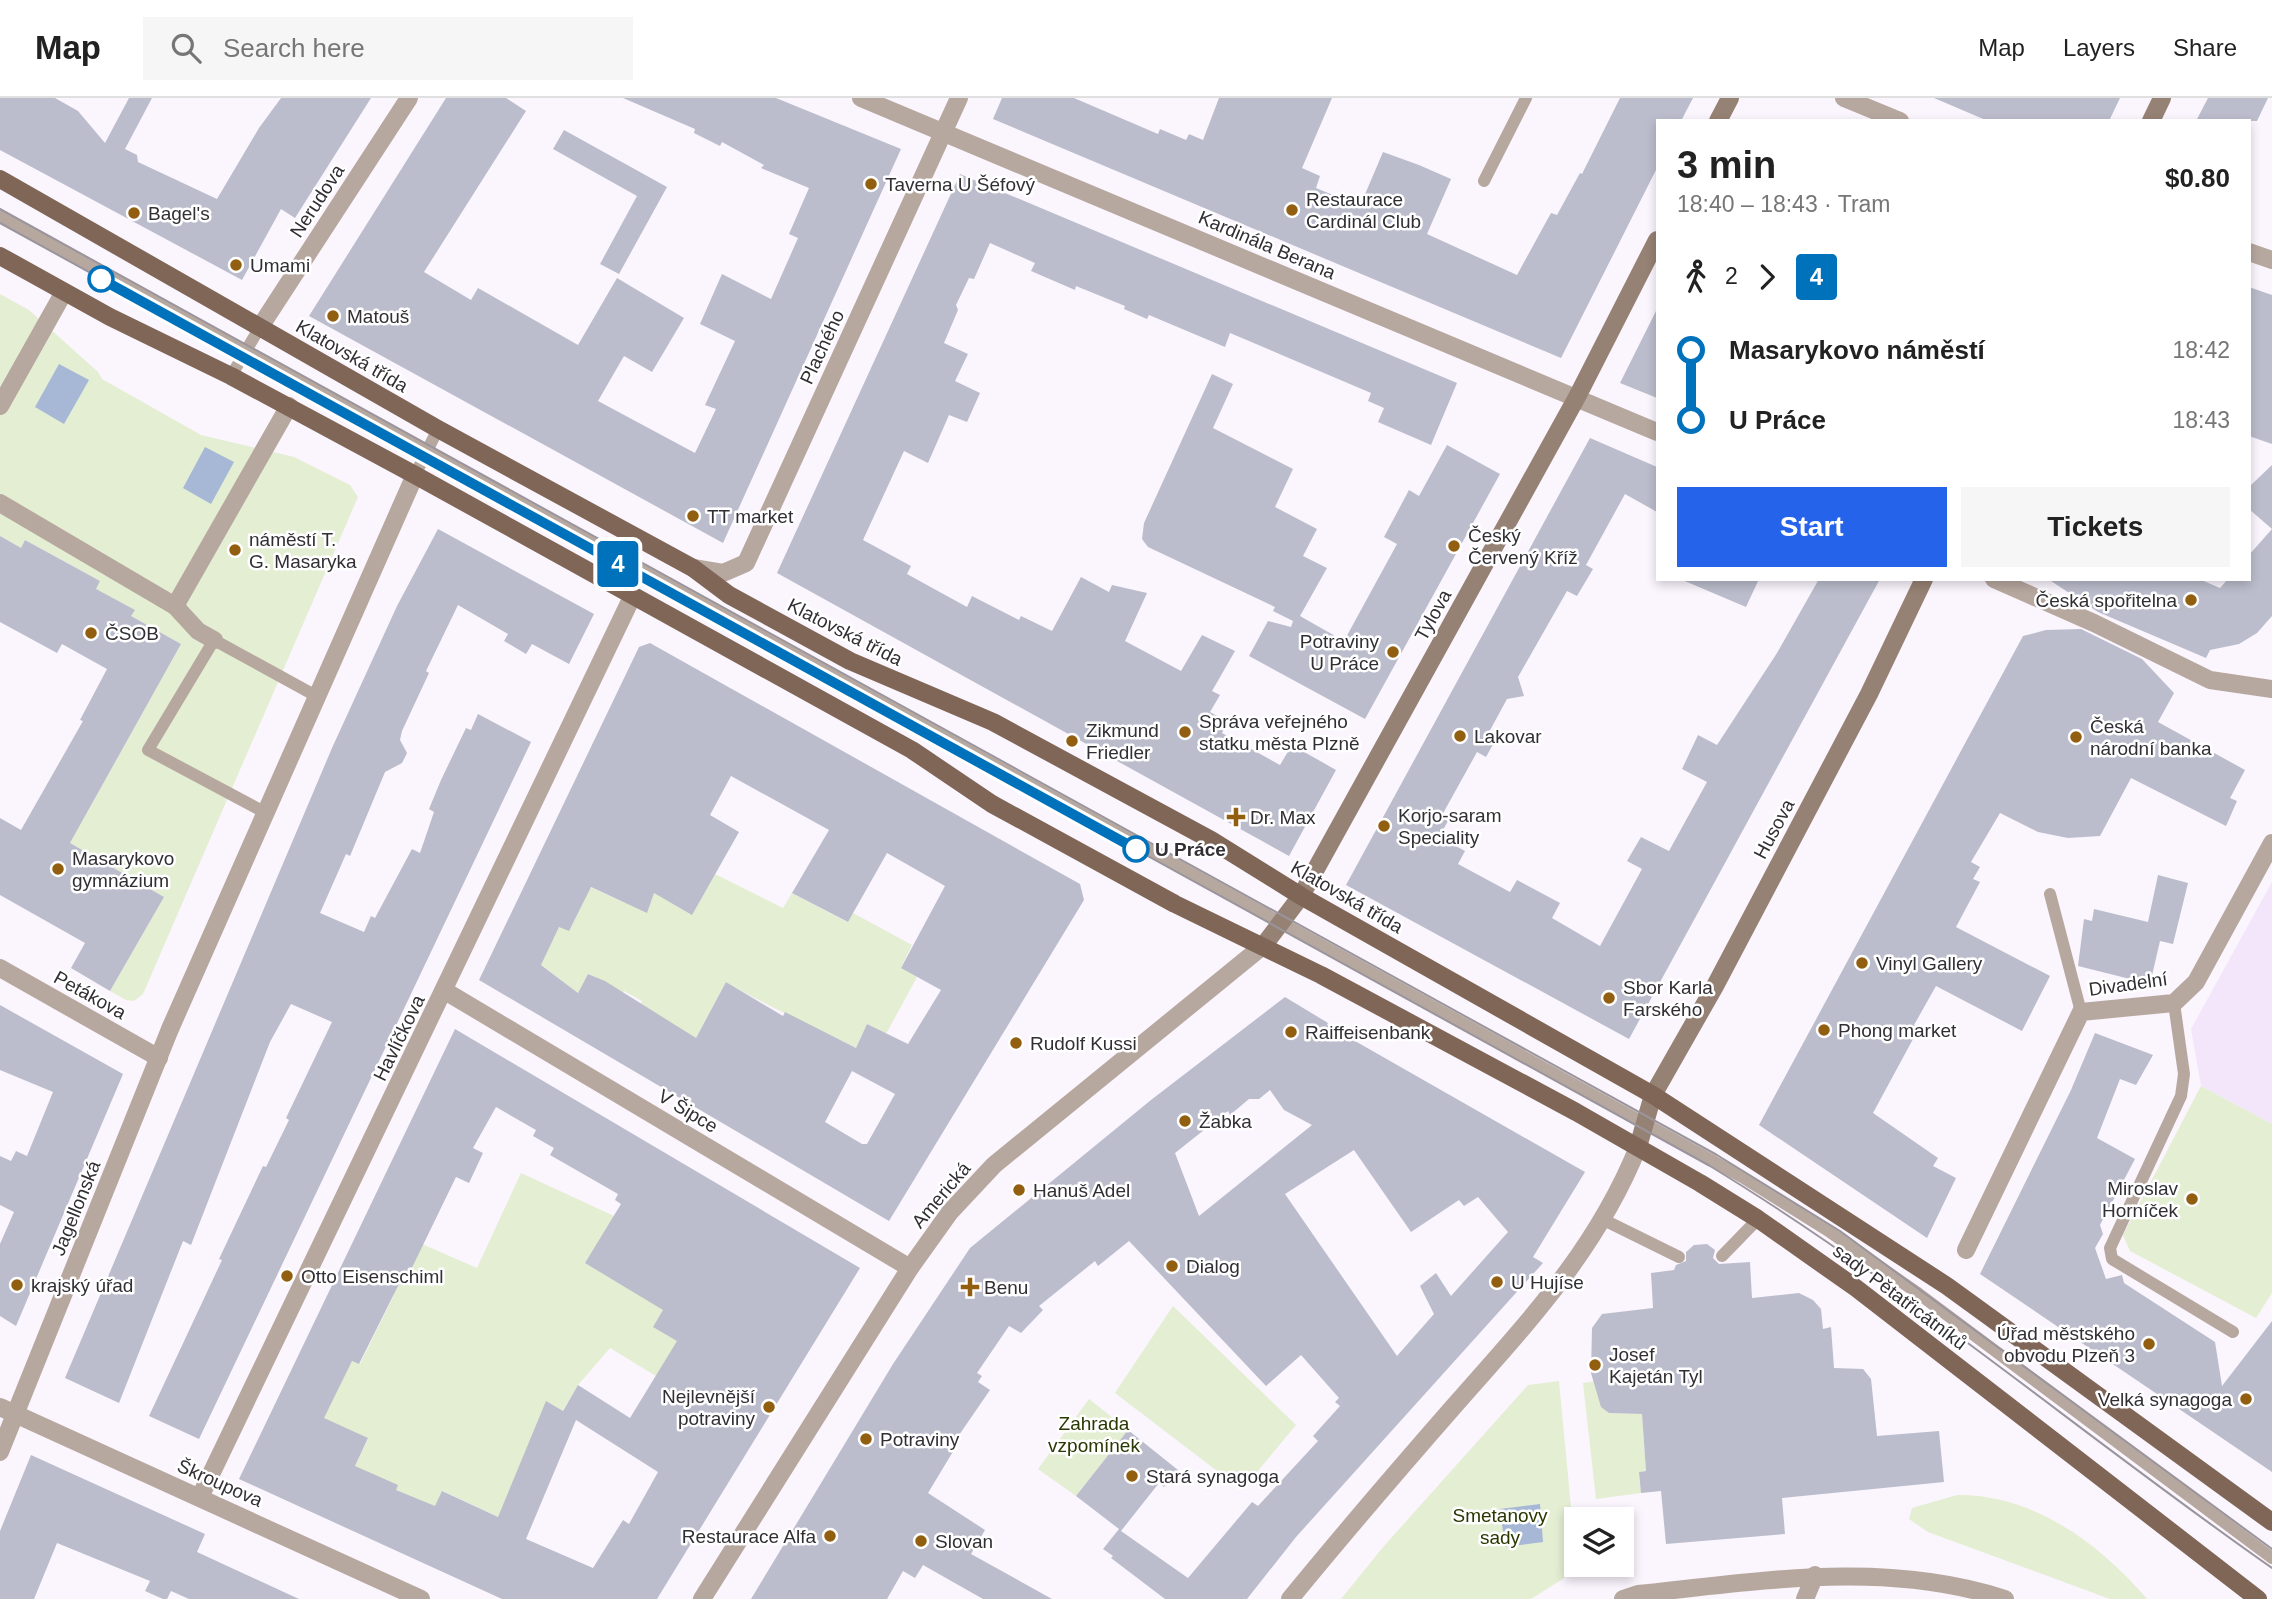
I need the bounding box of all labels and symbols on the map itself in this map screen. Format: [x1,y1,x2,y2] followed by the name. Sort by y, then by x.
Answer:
[286,160,348,241] street label: Nerudova
[885,174,1035,195] place label: Taverna U Šéfový
[863,176,879,192] marker: Taverna U Šéfový
[1306,189,1421,232] place label: Restaurace Cardinál Club
[1284,202,1300,218] marker: Restaurace Cardinál Club
[148,203,210,224] place label: Bagel's
[126,205,142,221] marker: Bagel's
[1195,207,1339,284] street label: Kardinála Berana
[250,255,310,276] place label: Umami
[228,257,244,273] marker: Umami
[88,266,114,292] unlabelled marker
[347,306,409,327] place label: Matouš
[796,307,848,387] street label: Plachého
[325,308,341,324] marker: Matouš
[292,315,412,397] street label: Klatovská třída
[707,506,794,527] place label: TT market
[685,508,701,524] marker: TT market
[1468,525,1578,568] place label: Český Červený Kříž
[249,529,357,572] place label: náměstí T. G. Masaryka
[1446,538,1462,554] marker: Český Červený Kříž
[595,541,641,587] line badge: 4
[227,542,243,558] marker: náměstí T. G. Masaryka
[1411,586,1456,644] street label: Tylova
[2035,590,2177,611] place label: Česká spořitelna
[2183,592,2199,608] marker: Česká spořitelna
[784,594,906,670] street label: Klatovská třída
[105,623,159,644] place label: ČSOB
[83,625,99,641] marker: ČSOB
[1300,631,1379,674] place label: Potraviny U Práce
[1385,644,1401,660] marker: Potraviny U Práce
[1199,711,1360,754] place label: Správa veřejného statku města Plzně
[2090,716,2212,759] place label: Česká národní banka
[1086,720,1159,763] place label: Zikmund Friedler
[1177,724,1193,740] marker: Správa veřejného statku města Plzně
[1474,726,1542,747] place label: Lakovar
[1452,728,1468,744] marker: Lakovar
[2068,729,2084,745] marker: Česká národní banka
[1064,733,1080,749] marker: Zikmund Friedler
[1750,795,1799,862] street label: Husova
[1398,805,1501,848] place label: Korjo-saram Speciality
[1250,807,1316,828] place label: Dr. Max
[1228,809,1244,825] marker: Dr. Max
[1376,818,1392,834] marker: Korjo-saram Speciality
[1123,836,1149,862] marker: U Práce
[1155,839,1226,860] place label: U Práce
[72,848,174,891] place label: Masarykovo gymnázium
[1287,856,1407,938] street label: Klatovská třída
[50,861,66,877] marker: Masarykovo gymnázium
[1876,953,1983,974] place label: Vinyl Gallery
[1854,955,1870,971] marker: Vinyl Gallery
[50,967,130,1024] street label: Petákova
[2087,968,2169,1000] street label: Divadelní
[1623,977,1713,1020] place label: Sbor Karla Farského
[1601,990,1617,1006] marker: Sbor Karla Farského
[369,991,429,1084] street label: Havlíčkova
[1838,1020,1957,1041] place label: Phong market
[1305,1022,1431,1043] place label: Raiffeisenbank
[1816,1022,1832,1038] marker: Phong market
[1283,1024,1299,1040] marker: Raiffeisenbank
[1030,1033,1137,1054] place label: Rudolf Kussi
[1008,1035,1024,1051] marker: Rudolf Kussi
[655,1085,721,1137] street label: V Šipce
[1199,1111,1252,1132] place label: Žabka
[1177,1113,1193,1129] marker: Žabka
[47,1157,105,1258] street label: Jagellonská
[908,1158,975,1232] street label: Americká
[2102,1178,2178,1221] place label: Miroslav Horníček
[1033,1180,1130,1201] place label: Hanuš Adel
[1011,1182,1027,1198] marker: Hanuš Adel
[2184,1191,2200,1207] marker: Miroslav Horníček
[1829,1240,1971,1354] street label: sady Pětatřicátníků
[1186,1256,1240,1277] place label: Dialog
[1164,1258,1180,1274] marker: Dialog
[301,1266,444,1287] place label: Otto Eisenschiml
[279,1268,295,1284] marker: Otto Eisenschiml
[1511,1272,1584,1293] place label: U Hujíse
[1489,1274,1505,1290] marker: U Hujíse
[31,1275,133,1296] place label: krajský úřad
[9,1277,25,1293] marker: krajský úřad
[984,1277,1028,1298] place label: Benu
[962,1279,978,1295] marker: Benu
[1997,1323,2135,1366] place label: Úřad městského obvodu Plzeň 3
[2141,1336,2157,1352] marker: Úřad městského obvodu Plzeň 3
[1609,1344,1703,1387] place label: Josef Kajetán Tyl
[1587,1357,1603,1373] marker: Josef Kajetán Tyl
[662,1386,756,1429] place label: Nejlevnější potraviny
[2098,1389,2232,1410] place label: Velká synagoga
[2238,1391,2254,1407] marker: Velká synagoga
[761,1399,777,1415] marker: Nejlevnější potraviny
[1048,1413,1140,1456] park label: Zahrada vzpomínek
[880,1429,960,1450] place label: Potraviny
[858,1431,874,1447] marker: Potraviny
[174,1455,266,1511] street label: Škroupova
[1146,1466,1280,1487] place label: Stará synagoga
[1124,1468,1140,1484] marker: Stará synagoga
[1452,1505,1548,1548] park label: Smetanovy sady
[682,1526,816,1547] place label: Restaurace Alfa
[822,1528,838,1544] marker: Restaurace Alfa
[935,1531,993,1552] place label: Slovan
[913,1533,929,1549] marker: Slovan

